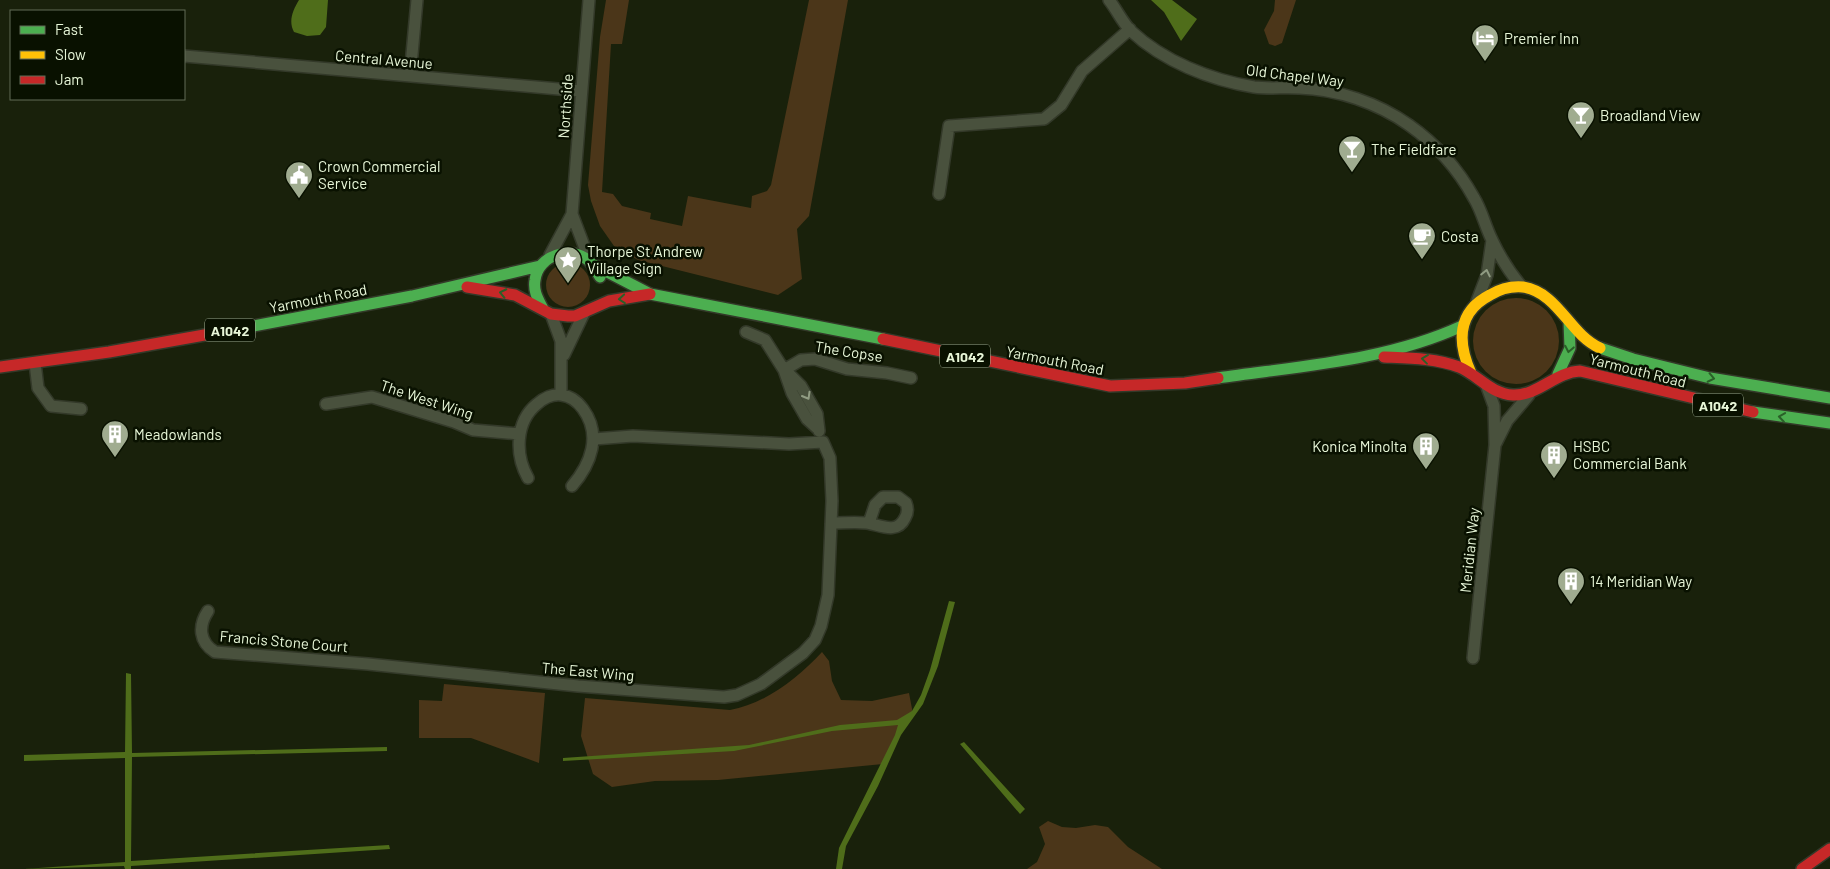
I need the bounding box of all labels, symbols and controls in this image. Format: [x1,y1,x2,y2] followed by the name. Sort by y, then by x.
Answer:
[10,10,185,100] legend
[55,20,83,38] text: Fast
[1470,23,1500,62] hotel icon: Premier Inn
[1504,29,1579,47] place label: Premier Inn
[55,45,86,63] text: Slow
[334,46,434,72] street label: Central Avenue
[1245,60,1345,90] street label: Old Chapel Way
[55,70,84,88] text: Jam
[554,73,576,139] street label: Northside
[1566,100,1596,139] bar icon: Broadland View
[1600,106,1701,124] place label: Broadland View
[1337,134,1367,173] bar icon: The Fieldfare
[1371,140,1457,158] place label: The Fieldfare
[318,157,440,192] place label: Crown Commercial Service
[284,160,314,199] public building icon: Crown Commercial Service
[1407,221,1437,260] cafe icon: Costa
[1441,227,1479,245] place label: Costa
[587,242,703,277] place label: Thorpe St Andrew Village Sign
[553,245,583,284] place icon: Thorpe St Andrew Village Sign
[1480,269,1491,278] one-way arrow
[268,280,368,316] street label: Yarmouth Road
[498,288,507,298] one-way arrow
[618,294,626,305] one-way arrow
[205,318,255,342] road number: A1042
[814,337,884,365] street label: The Copse
[1005,342,1105,378] street label: Yarmouth Road
[940,344,990,368] road number: A1042
[1564,345,1574,354] one-way arrow
[1588,349,1688,391] street label: Yarmouth Road
[1421,354,1429,365] one-way arrow
[1707,373,1716,383] one-way arrow
[378,376,476,422] street label: The West Wing
[800,391,810,400] one-way arrow
[1693,394,1743,416] road number: A1042
[1777,412,1786,422] one-way arrow
[100,419,130,458] building icon: Meadowlands
[134,425,222,443] place label: Meadowlands
[1411,431,1441,470] building icon: Konica Minolta
[1312,437,1407,455] place label: Konica Minolta
[1573,437,1687,472] place label: HSBC Commercial Bank
[1539,440,1569,479] building icon: HSBC Commercial Bank
[1456,506,1482,594] street label: Meridian Way
[1556,566,1586,605] building icon: 14 Meridian Way
[1590,572,1692,590] place label: 14 Meridian Way
[219,626,349,656] street label: Francis Stone Court
[541,658,635,684] street label: The East Wing

